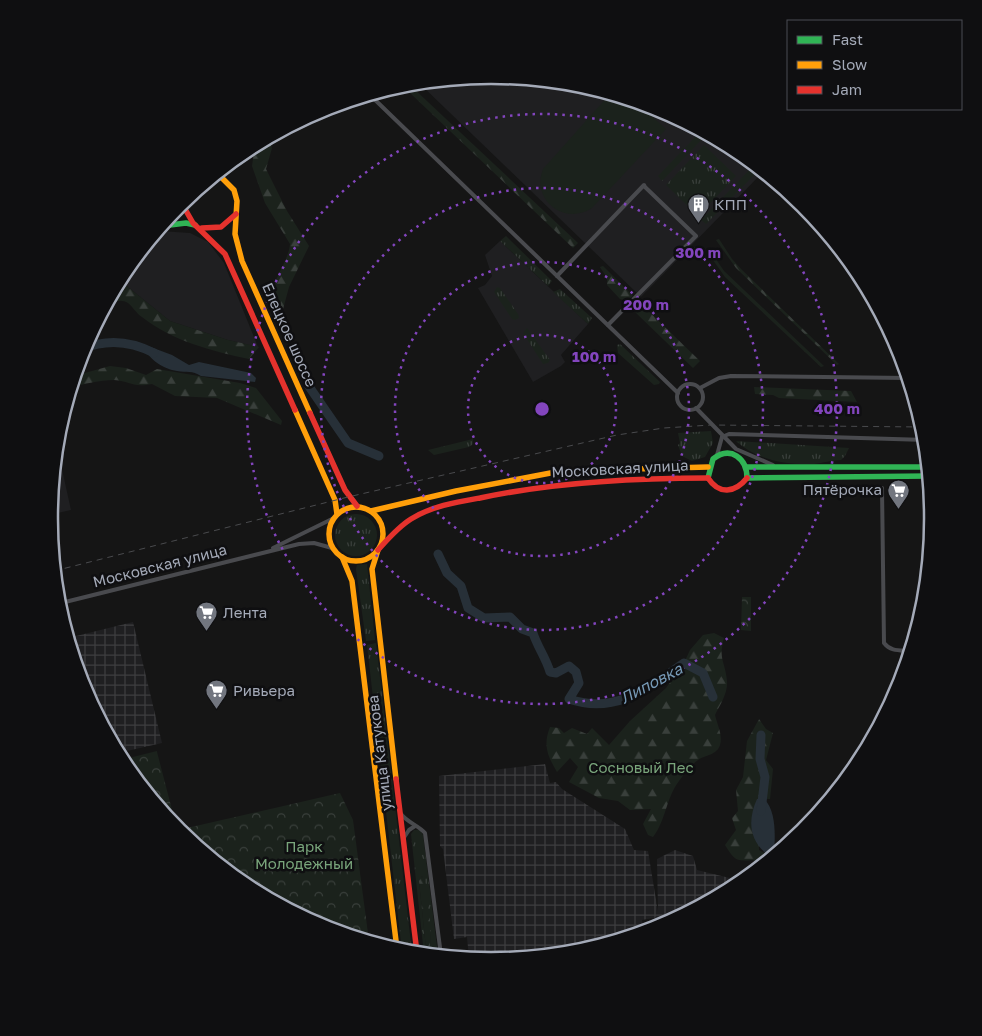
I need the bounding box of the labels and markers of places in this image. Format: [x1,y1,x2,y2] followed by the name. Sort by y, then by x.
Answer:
[686,193,710,224] building icon: КПП
[714,195,747,213] place label: КПП
[533,400,551,418] centre of rings
[886,478,910,509] supermarket icon: Пятёрочка
[803,480,882,498] place label: Пятёрочка
[195,601,219,632] supermarket icon: Лента
[223,603,267,621] place label: Лента
[205,679,229,710] supermarket icon: Ривьера
[233,681,295,699] place label: Ривьера

